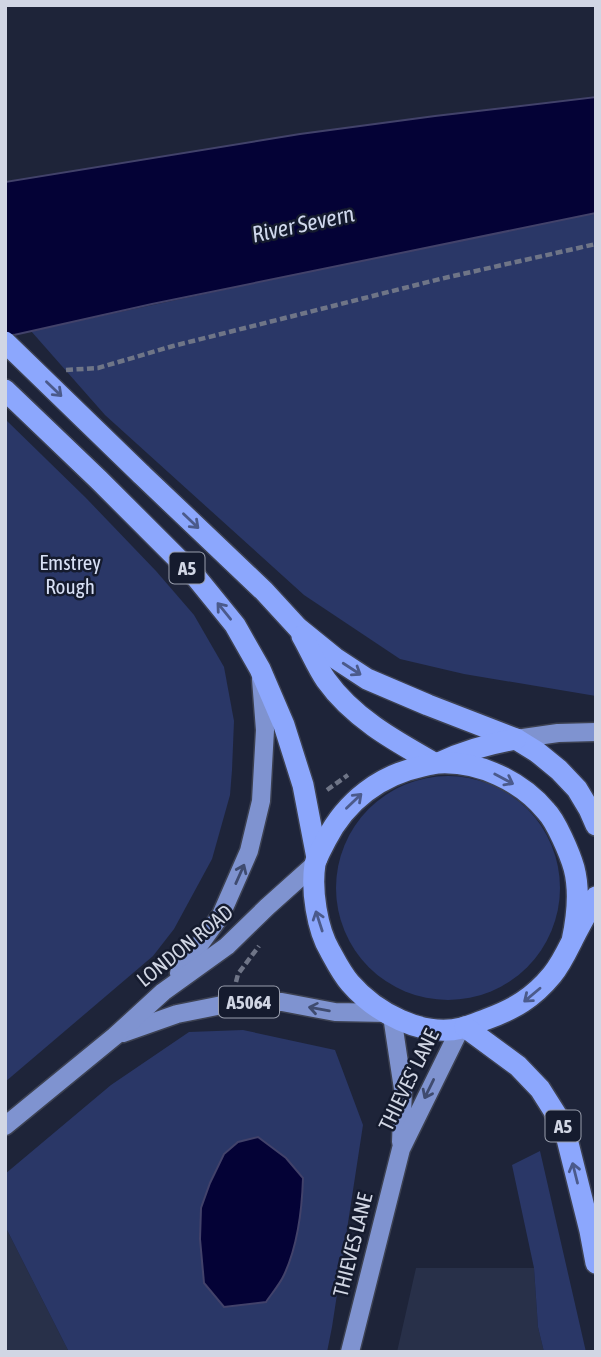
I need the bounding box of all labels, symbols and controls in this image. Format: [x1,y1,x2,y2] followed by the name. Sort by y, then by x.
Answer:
[249,200,357,248] water label: River Severn
[45,381,62,398] one-way arrow
[182,513,199,530] one-way arrow
[39,550,101,598] park label: Emstrey Rough
[170,552,204,583] road number: A5
[216,603,232,621] one-way arrow
[342,662,362,676] one-way arrow
[493,772,514,786] one-way arrow
[345,793,362,810] one-way arrow
[234,864,247,885] one-way arrow
[132,899,237,991] street label: LONDON ROAD
[312,911,324,933] one-way arrow
[219,986,279,1018] road number: A5064
[523,987,541,1003] one-way arrow
[308,1002,331,1015] one-way arrow
[373,1025,443,1134] street label: THIEVES' LANE
[422,1078,436,1099] one-way arrow
[546,1110,580,1142] road number: A5
[568,1162,581,1185] one-way arrow
[328,1190,377,1299] street label: THIEVES LANE

